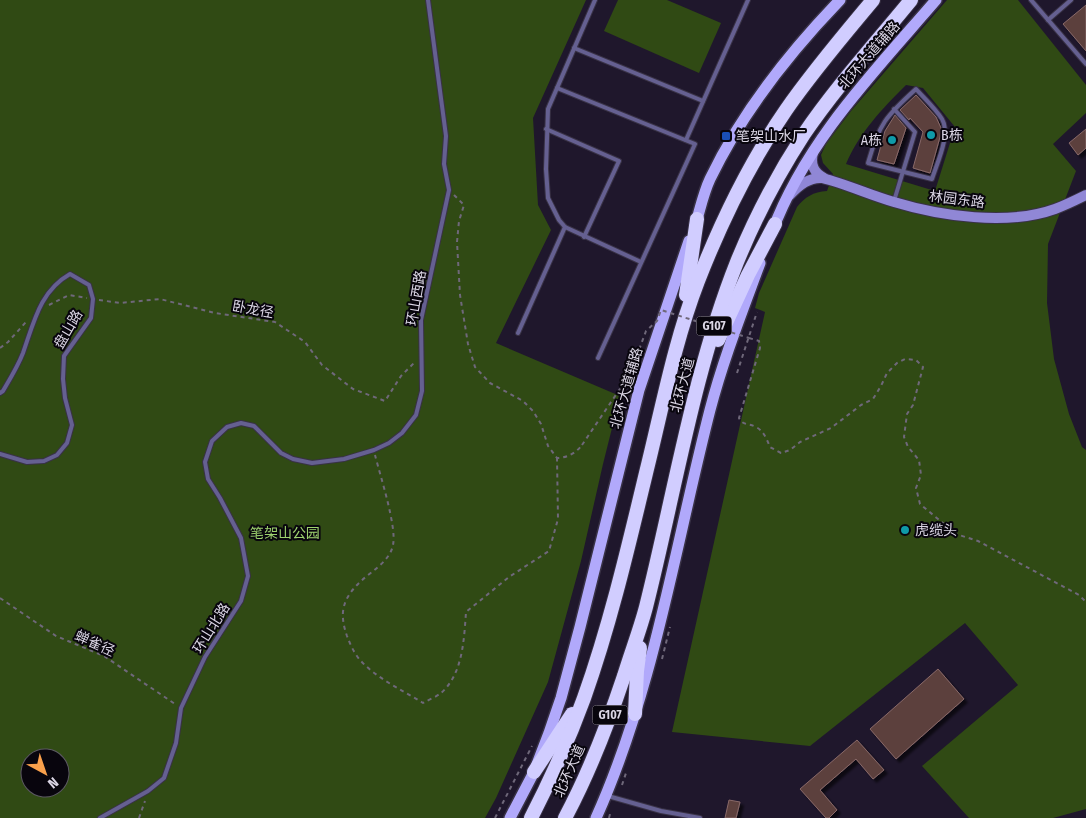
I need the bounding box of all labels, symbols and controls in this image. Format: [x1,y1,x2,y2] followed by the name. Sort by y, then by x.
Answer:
[835,18,903,93] street label: 北环大道辅路
[941,127,963,144] place label: B栋
[736,128,806,145] place label: 笔架山水厂
[925,129,937,141] marker: B栋
[720,130,732,142] marker: 笔架山水厂
[861,132,882,149] place label: A栋
[886,134,898,146] marker: A栋
[928,188,986,211] street label: 林园东路
[403,269,430,327] street label: 环山西路
[231,297,275,322] street label: 卧龙径
[51,307,86,352] street label: 盘山路
[696,316,732,336] road number: G107
[607,345,646,431] street label: 北环大道辅路
[667,356,698,414] street label: 北环大道
[915,522,957,539] place label: 虎缆头
[899,524,911,536] marker: 虎缆头
[250,525,320,542] park label: 笔架山公园
[189,600,233,657] street label: 环山北路
[72,627,117,660] street label: 蝉雀径
[592,706,628,724] road number: G107
[550,742,589,800] street label: 北环大道
[20,748,70,798] north arrow
[44,773,62,792] text: N

